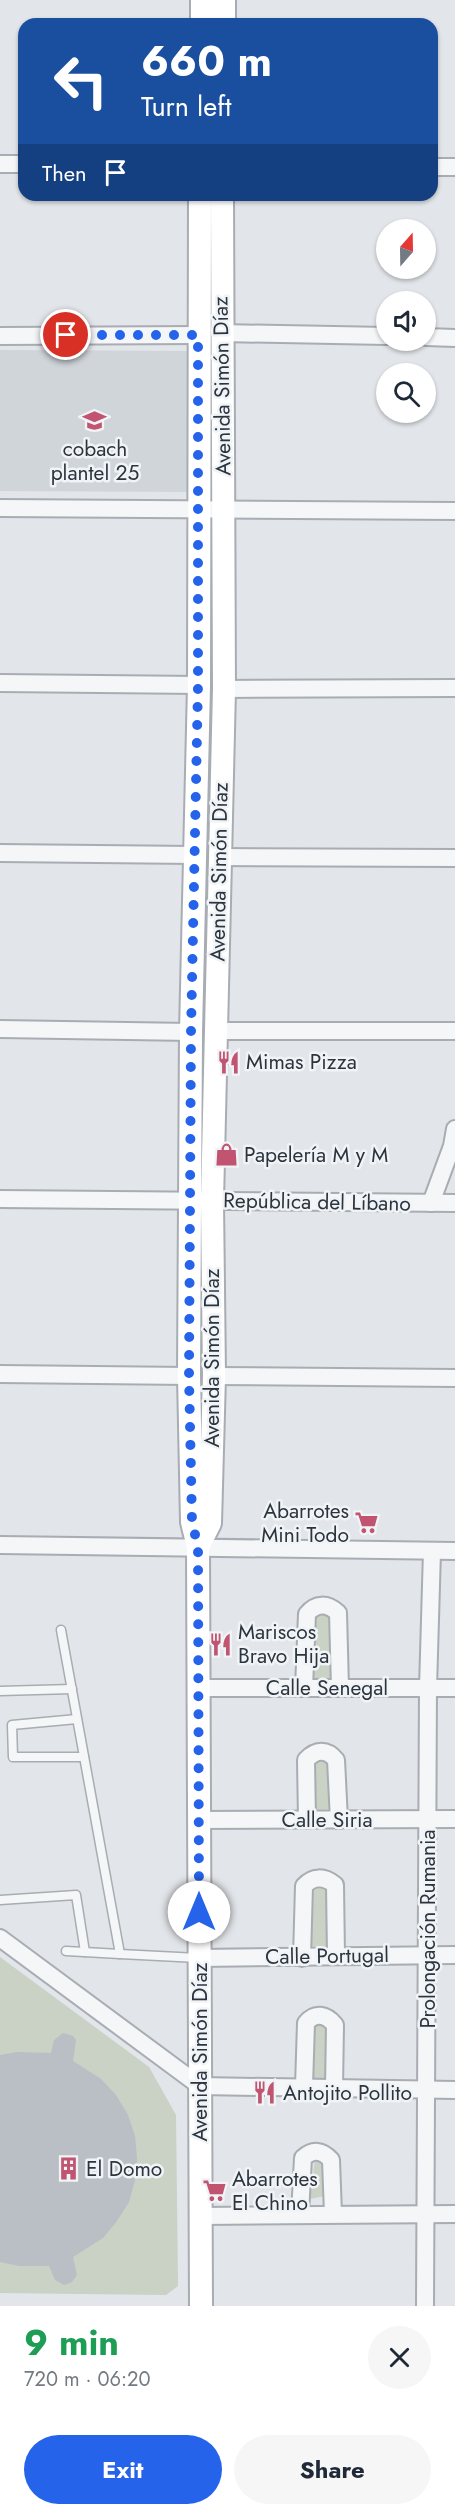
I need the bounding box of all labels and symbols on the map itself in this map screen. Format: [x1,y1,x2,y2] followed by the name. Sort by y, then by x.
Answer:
[376,219,436,279] north arrow
[205,296,239,476] street label: Avenida Simón Díaz
[40,309,91,360] pin
[82,408,108,434] school or university icon: cobach plantel 25
[51,434,139,488] place label: cobach plantel 25
[202,782,236,962] street label: Avenida Simón Díaz
[246,1047,357,1077] place label: Mimas Pizza
[215,1049,241,1075] restaurant icon: Mimas Pizza
[244,1140,388,1170] place label: Papelería M y M
[213,1142,239,1168] shop icon: Papelería M y M
[223,1185,411,1219] street label: República del Líbano
[197,1268,227,1448] street label: Avenida Simón Díaz
[261,1496,349,1550] place label: Abarrotes Mini Todo
[354,1510,380,1536] supermarket icon: Abarrotes Mini Todo
[238,1617,329,1671] place label: Mariscos Bravo Hija
[207,1631,233,1657] restaurant icon: Mariscos Bravo Hija
[266,1673,388,1703] street label: Calle Senegal
[282,1805,373,1835] street label: Calle Siria
[413,1830,443,2028] street label: Prolongación Rumania
[167,1880,231,1944] position arrow
[265,1940,389,1972] street label: Calle Portugal
[185,1962,215,2142] street label: Avenida Simón Díaz
[283,2078,412,2108] place label: Antojito Pollito
[252,2080,278,2106] restaurant icon: Antojito Pollito
[86,2154,162,2184] place label: El Domo
[55,2156,81,2182] building icon: El Domo
[232,2164,318,2218] place label: Abarrotes El Chino
[201,2178,227,2204] supermarket icon: Abarrotes El Chino

